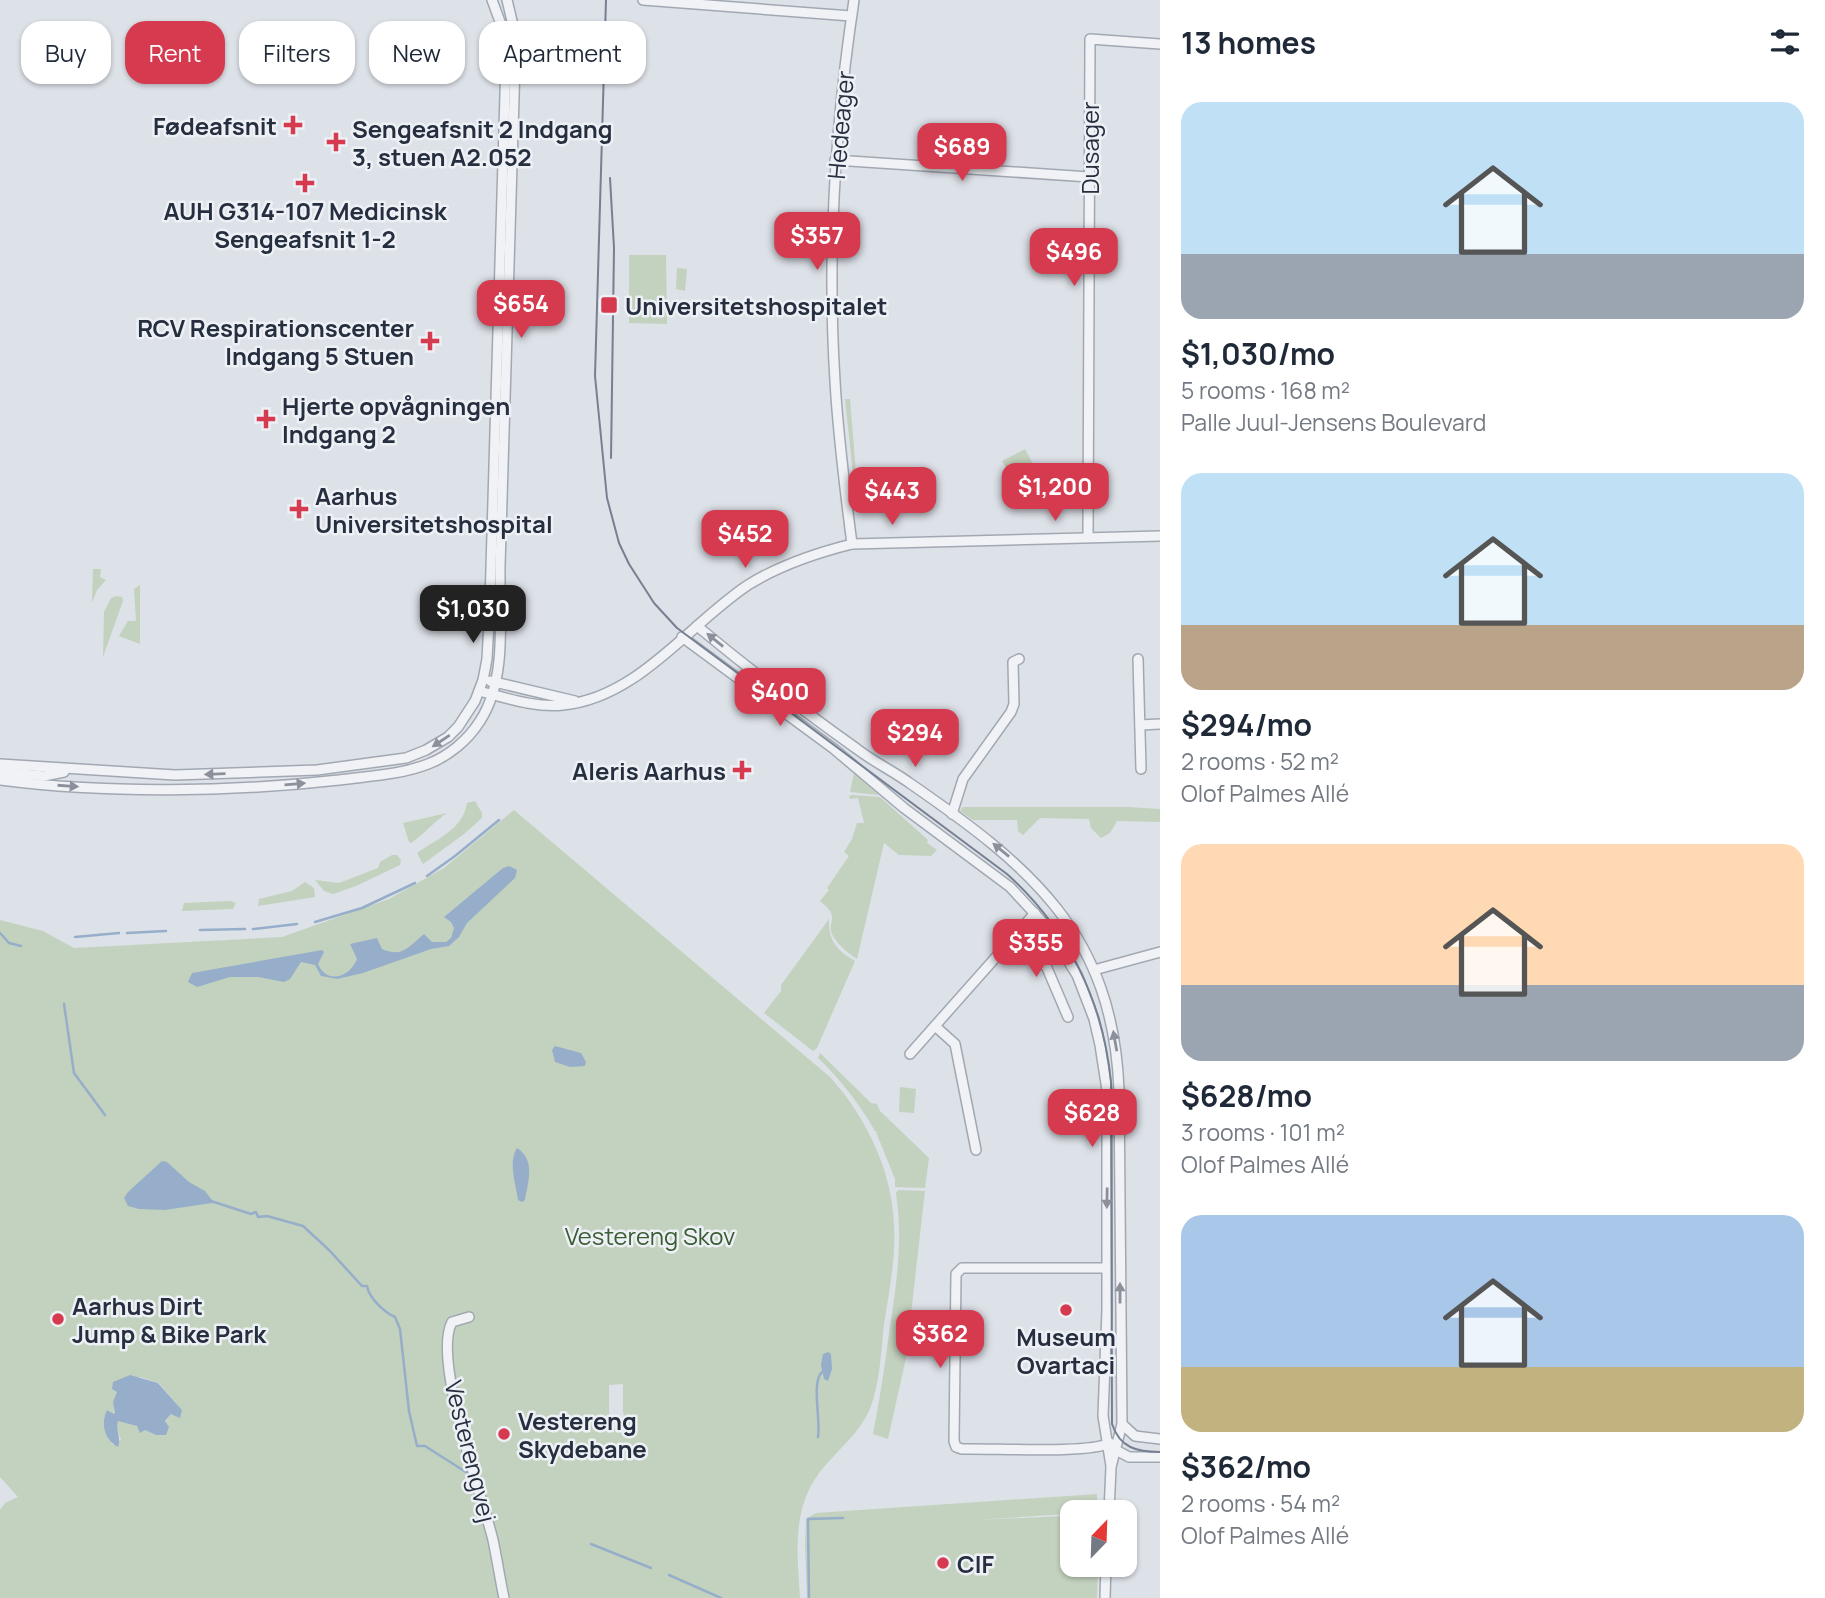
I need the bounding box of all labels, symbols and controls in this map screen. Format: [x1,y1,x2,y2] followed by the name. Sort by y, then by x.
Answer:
[21,21,111,84] chip: Buy
[125,21,225,84] chip: Rent
[239,21,355,84] chip: Filters
[369,21,465,84] chip: New
[479,21,646,84] chip: Apartment
[1181,22,1316,63] text: 13 homes
[1766,23,1804,61] icon: filters
[819,69,861,181] street label: Hedeager
[1073,101,1106,195] street label: Dusager
[153,109,277,142] place label: Fødeafsnit
[352,112,613,173] place label: Sengeafsnit 2 Indgang 3, stuen A2.052
[283,115,303,135] marker: Fødeafsnit
[921,124,1003,183] pin: $689
[933,130,991,162] text: $689
[326,132,346,152] marker: Sengeafsnit 2 Indgang 3, stuen A2.052
[1430,147,1556,273] icon: home
[295,173,315,193] marker: AUH G314-107 Medicinsk Sengeafsnit 1-2
[163,194,448,255] place label: AUH G314-107 Medicinsk Sengeafsnit 1-2
[776,212,858,272] pin: $357
[790,219,844,251] text: $357
[1033,229,1115,288] pin: $496
[1046,235,1102,267] text: $496
[480,280,562,340] pin: $654
[493,287,549,319] text: $654
[625,289,888,322] place label: Universitetshospitalet
[599,295,619,315] marker: Universitetshospitalet
[137,311,414,372] place label: RCV Respirationscenter Indgang 5 Stuen
[420,331,440,351] marker: RCV Respirationscenter Indgang 5 Stuen
[1181,333,1335,374] text: $1,030/mo
[1181,374,1350,406] text: 5 rooms · 168 m²
[282,389,510,450] place label: Hjerte opvågningen Indgang 2
[1181,406,1486,438] text: Palle Juul-Jensens Boulevard
[256,409,276,429] marker: Hjerte opvågningen Indgang 2
[998,463,1112,523] pin: $1,200
[851,468,933,527] pin: $443
[1018,470,1092,502] text: $1,200
[864,474,920,506] text: $443
[315,479,553,540] place label: Aarhus Universitetshospital
[289,499,309,519] marker: Aarhus Universitetshospital
[704,510,786,570] pin: $452
[717,517,773,549] text: $452
[1430,518,1556,644] icon: home
[416,586,530,645] pin: $1,030
[436,592,510,624] text: $1,030
[706,633,724,648] one-way arrow
[739,668,821,728] pin: $400
[751,675,809,707] text: $400
[1181,704,1312,745] text: $294/mo
[874,710,956,769] pin: $294
[887,716,943,748] text: $294
[431,735,450,748] one-way arrow
[1181,745,1339,777] text: 2 rooms · 52 m²
[572,754,726,787] place label: Aleris Aarhus
[732,760,752,780] marker: Aleris Aarhus
[203,768,225,779] one-way arrow
[1181,777,1349,809] text: Olof Palmes Allé
[284,778,306,789] one-way arrow
[57,781,79,792] one-way arrow
[992,843,1009,858] one-way arrow
[1430,889,1556,1015] icon: home
[995,920,1077,979] pin: $355
[1009,926,1063,958] text: $355
[1109,1030,1120,1052] one-way arrow
[1181,1075,1312,1116] text: $628/mo
[1051,1090,1133,1149] pin: $628
[1064,1096,1120,1128] text: $628
[1181,1116,1345,1148] text: 3 rooms · 101 m²
[1181,1148,1349,1180] text: Olof Palmes Allé
[1101,1187,1113,1209] one-way arrow
[565,1219,735,1252] park label: Vestereng Skov
[1430,1260,1556,1386] icon: home
[1114,1282,1126,1304] one-way arrow
[72,1289,267,1350] place label: Aarhus Dirt Jump & Bike Park
[1058,1302,1074,1318] marker: Museum Ovartaci
[899,1310,981,1370] pin: $362
[50,1311,66,1327] marker: Aarhus Dirt Jump & Bike Park
[912,1317,968,1349] text: $362
[1016,1320,1116,1381] place label: Museum Ovartaci
[437,1377,505,1525] street label: Vesterengvej
[518,1404,647,1465] place label: Vestereng Skydebane
[496,1426,512,1442] marker: Vestereng Skydebane
[1181,1446,1311,1487] text: $362/mo
[1181,1487,1340,1519] text: 2 rooms · 54 m²
[1060,1500,1138,1577] north arrow
[1060,1500,1137,1577] map controls
[1181,1519,1349,1551] text: Olof Palmes Allé
[957,1547,994,1580] place label: CIF
[935,1555,951,1571] marker: CIF

